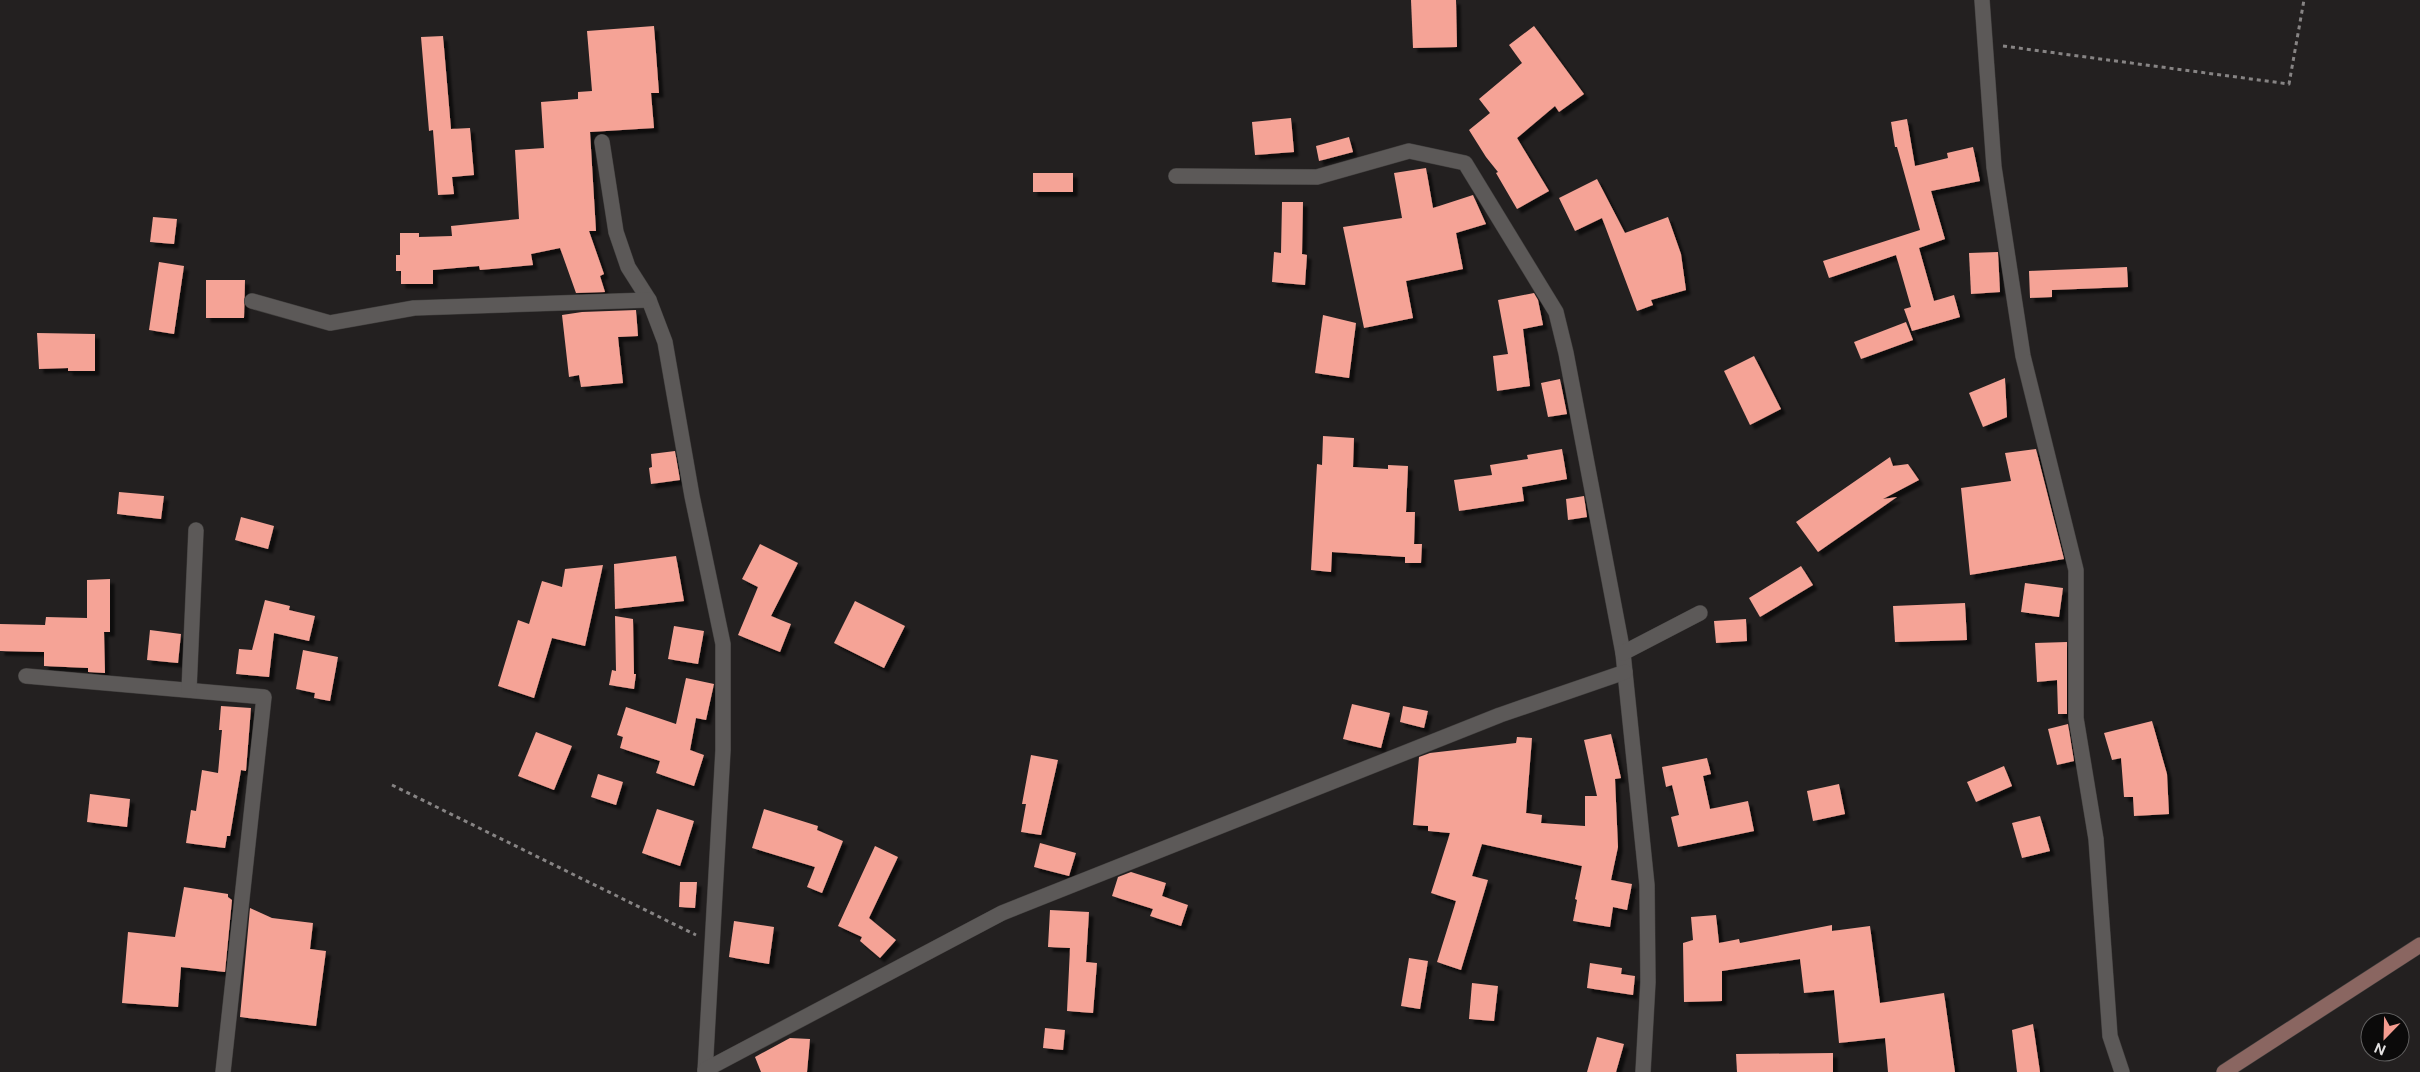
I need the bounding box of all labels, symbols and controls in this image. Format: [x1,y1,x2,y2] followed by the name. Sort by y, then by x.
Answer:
[2360,1012,2410,1062] north arrow
[2372,1039,2388,1058] text: N

